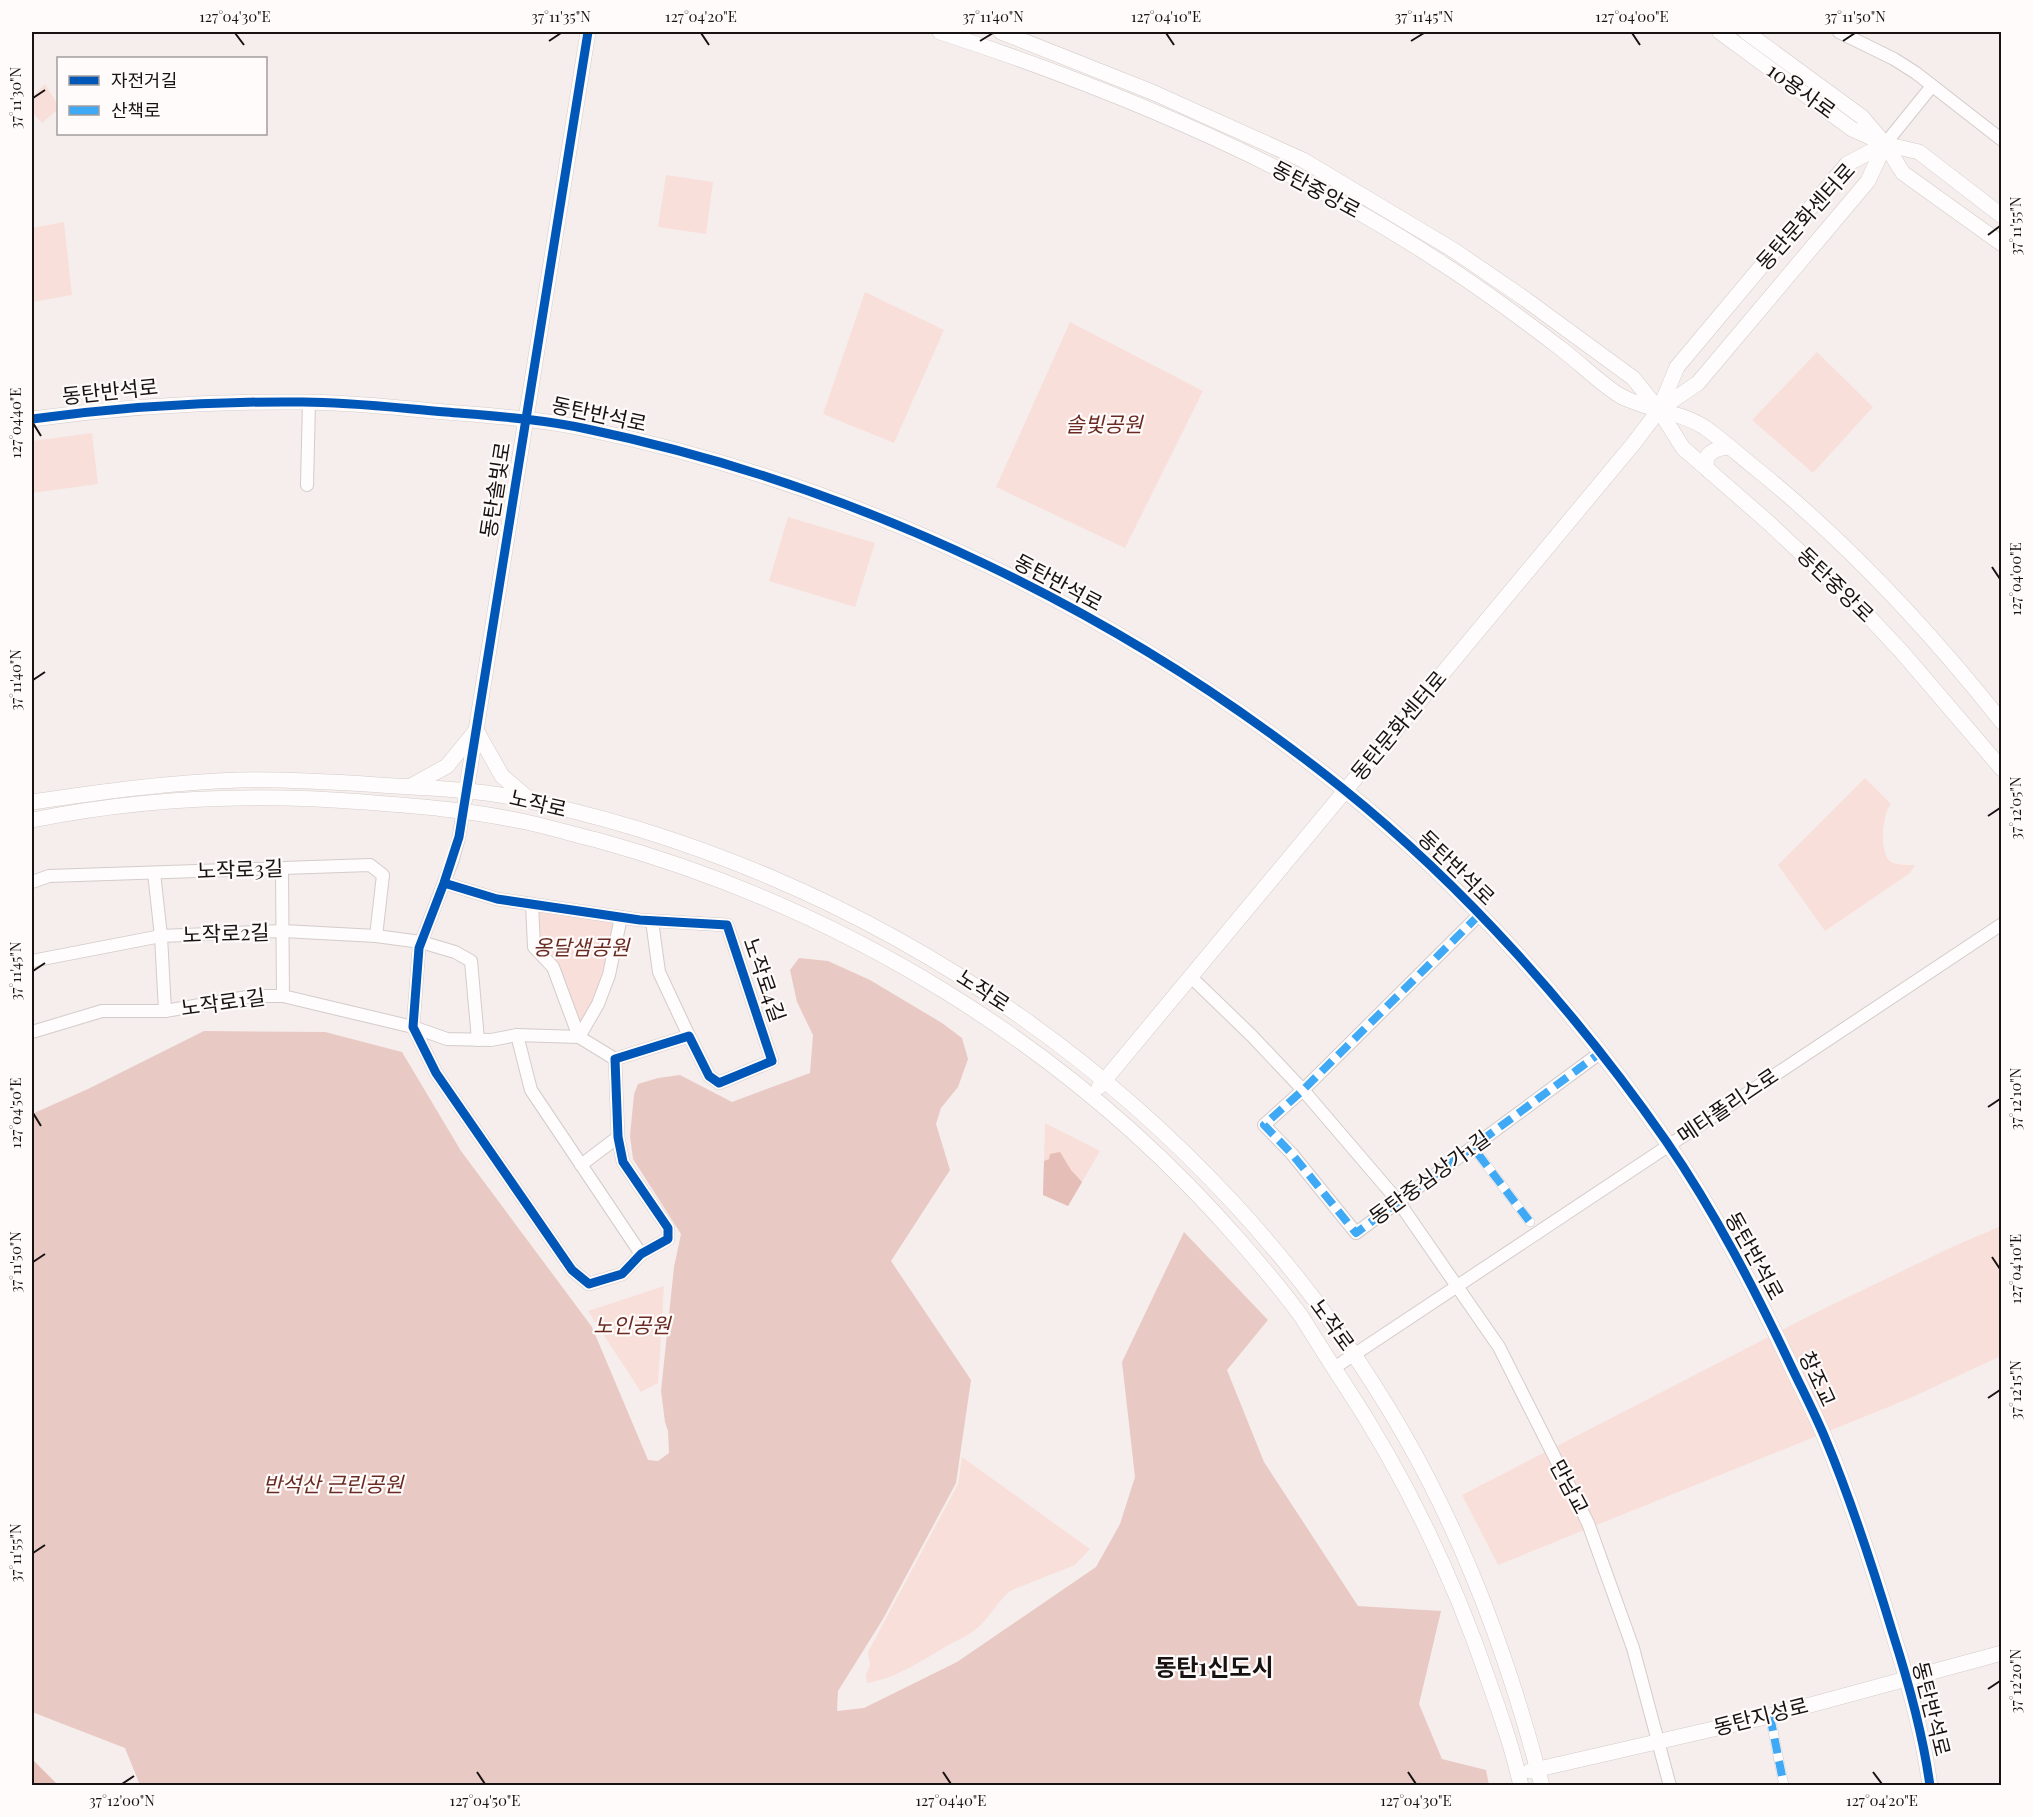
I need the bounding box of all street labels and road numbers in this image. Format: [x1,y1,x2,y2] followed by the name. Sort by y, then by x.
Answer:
[1762,55,1842,124] street label: 10용사로
[1268,153,1366,223] street label: 동탄중앙로
[1749,156,1860,275] street label: 동탄문화센터로
[60,371,159,409] street label: 동탄반석로
[549,389,650,437] street label: 동탄반석로
[473,440,515,540] street label: 동탄솔빛로
[1792,540,1881,627] street label: 동탄중앙로
[1010,546,1108,616] street label: 동탄반석로
[1343,664,1452,786] street label: 동탄문화센터로
[507,782,570,822] street label: 노작로
[1413,823,1502,910] street label: 동탄반석로
[196,852,284,884] street label: 노작로3길
[182,916,270,948] street label: 노작로2길
[738,933,793,1025] street label: 노작로4길
[952,962,1016,1017] street label: 노작로
[179,981,267,1021] street label: 노작로1길
[1671,1060,1783,1148] street label: 메타폴리스로
[1363,1123,1495,1230] street label: 동탄중심상가1길
[1720,1206,1791,1304] street label: 동탄반석로
[1305,1292,1362,1356] street label: 노작로
[1794,1346,1844,1410] street label: 창조교
[1545,1454,1597,1518] street label: 만남교
[1908,1658,1958,1759] street label: 동탄반석로
[1710,1690,1811,1740] street label: 동탄지성로

